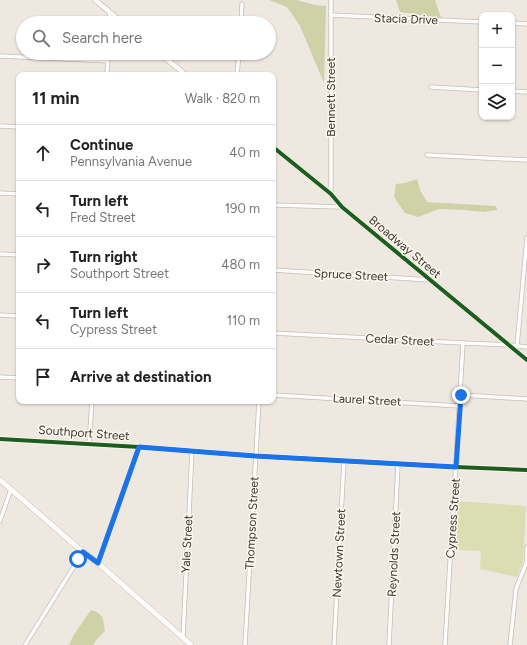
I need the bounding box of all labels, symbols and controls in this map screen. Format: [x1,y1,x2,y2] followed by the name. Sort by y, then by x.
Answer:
[374,11,439,27] street label: Stacia Drive
[479,12,515,120] map controls
[479,12,515,48] button: +
[16,16,276,60] search box
[30,27,52,49] icon: search
[62,29,142,47] text: Search here
[479,48,515,84] button: −
[324,57,338,137] street label: Bennett Street
[479,84,515,120] button: layers
[32,88,79,108] text: 11 min
[185,91,260,106] text: Walk · 820 m
[70,136,133,154] text: Continue
[32,142,54,164] icon: ahead
[229,145,260,160] text: 40 m
[70,154,192,169] text: Pennsylvania Avenue
[70,192,128,210] text: Turn left
[32,198,54,220] icon: left
[225,201,260,216] text: 190 m
[70,210,136,225] text: Fred Street
[366,213,444,281] street label: Broadway Street
[70,248,138,266] text: Turn right
[32,254,54,276] icon: right
[221,257,260,272] text: 480 m
[70,266,169,281] text: Southport Street
[313,266,389,284] street label: Spruce Street
[70,304,128,322] text: Turn left
[32,310,54,332] icon: left
[227,313,260,328] text: 110 m
[70,322,157,337] text: Cypress Street
[365,331,435,349] street label: Cedar Street
[32,366,54,388] icon: arrive
[70,368,211,386] text: Arrive at destination
[452,386,470,404] route end
[332,391,402,409] street label: Laurel Street
[38,423,131,443] street label: Southport Street
[243,476,261,570] street label: Thompson Street
[443,477,463,559] street label: Cypress Street
[330,508,348,598] street label: Newtown Street
[385,510,403,597] street label: Reynolds Street
[178,514,196,574] street label: Yale Street
[69,550,87,568] route start

